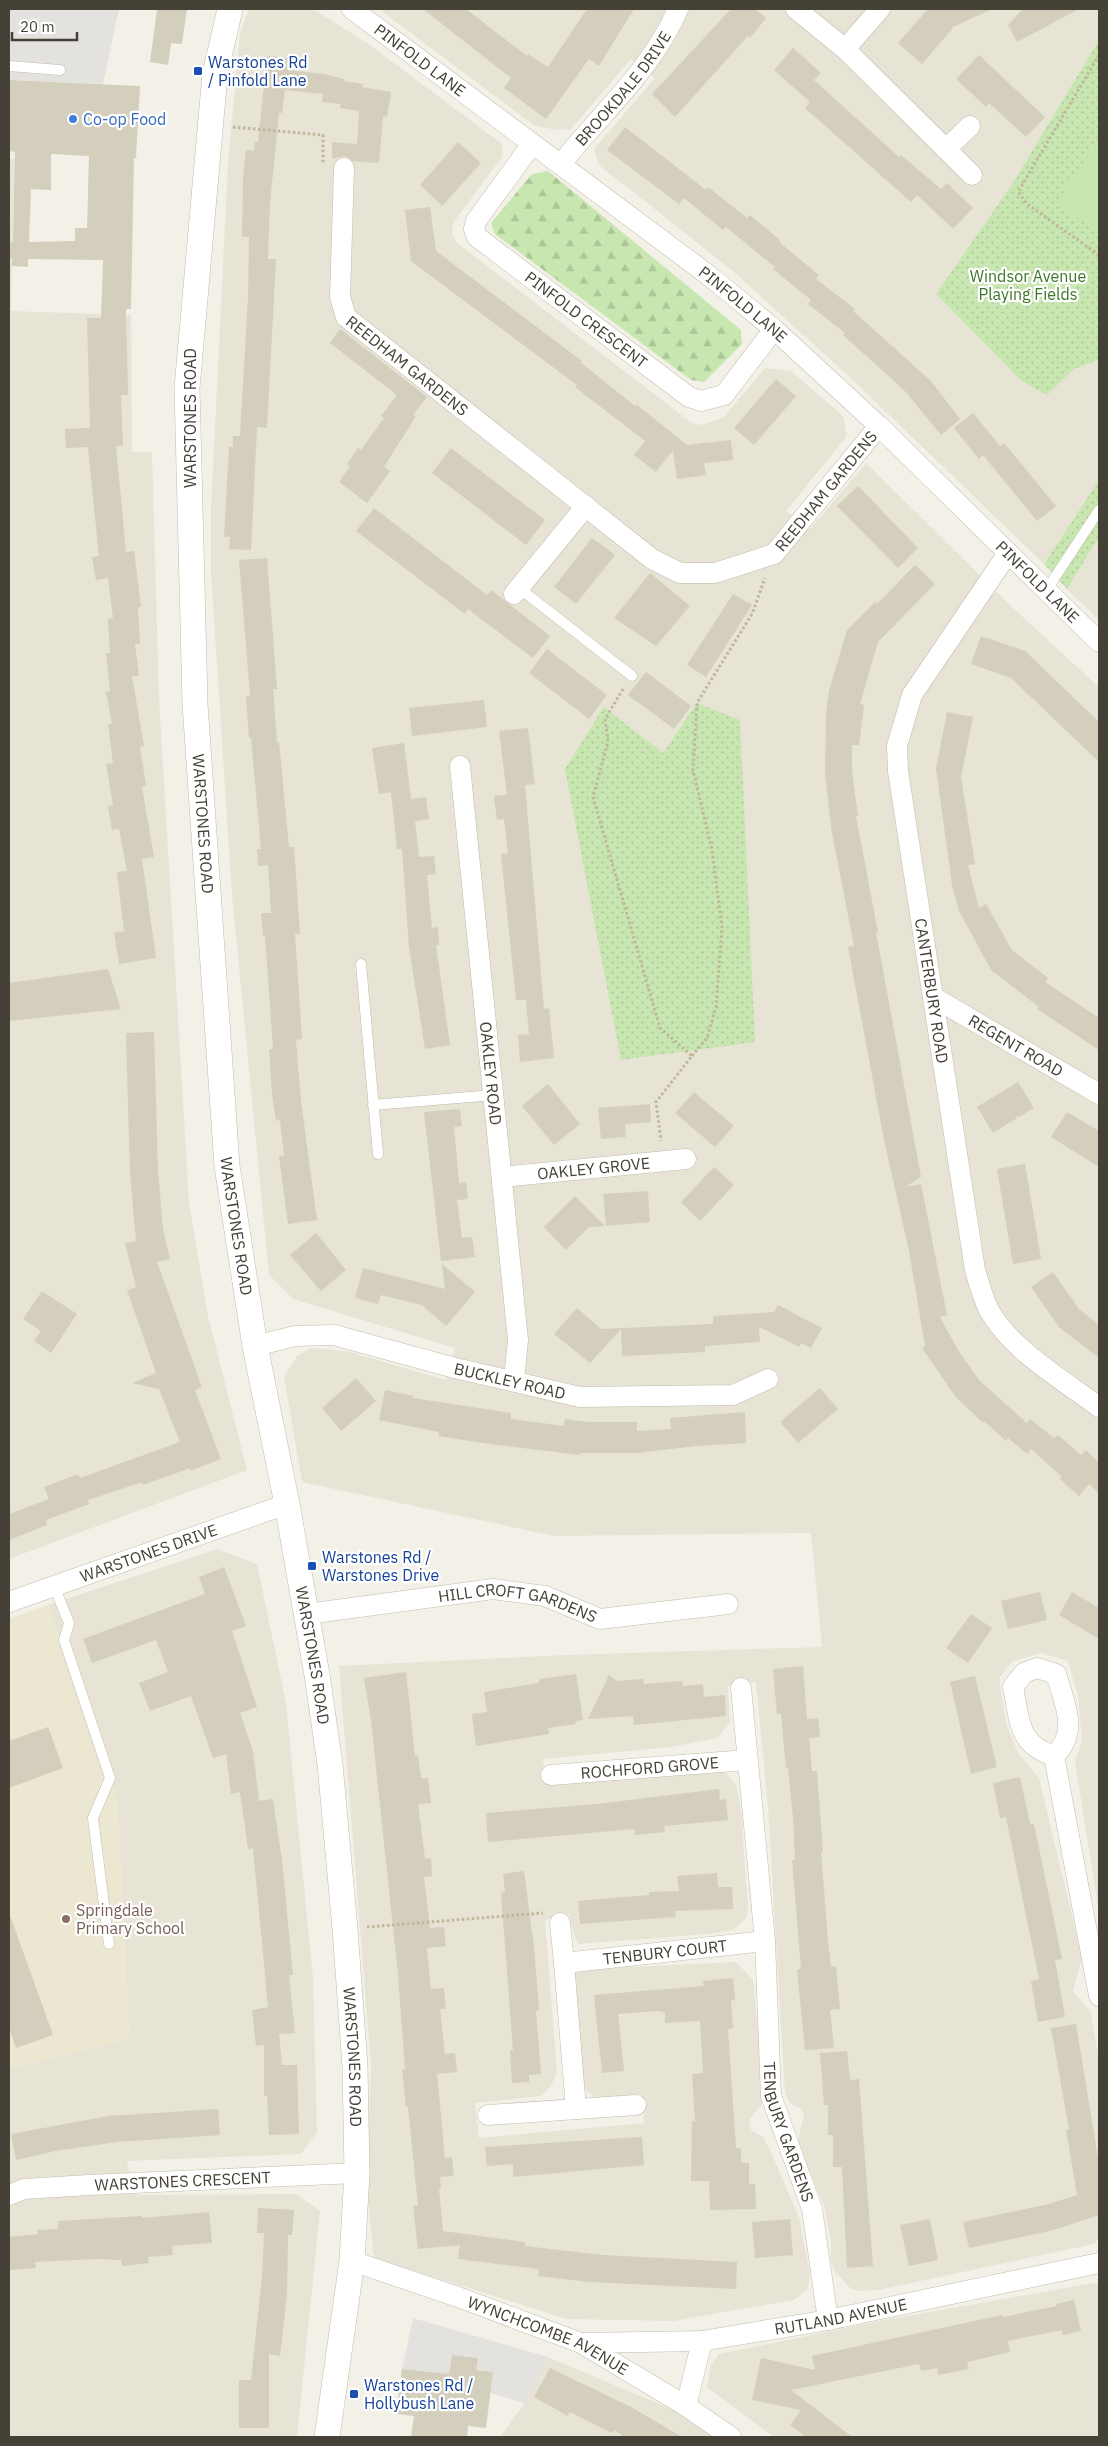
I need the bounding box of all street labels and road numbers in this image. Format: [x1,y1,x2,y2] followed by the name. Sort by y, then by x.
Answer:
[370,19,470,101] street label: PINFOLD LANE
[571,27,675,150] street label: BROOKDALE DRIVE
[695,261,792,346] street label: PINFOLD LANE
[521,267,652,372] street label: PINFOLD CRESCENT
[342,311,472,420] street label: REEDHAM GARDENS
[180,348,200,488] street label: WARSTONES ROAD
[770,426,881,555] street label: REEDHAM GARDENS
[992,536,1084,627] street label: PINFOLD LANE
[188,753,218,894] street label: WARSTONES ROAD
[911,917,953,1065] street label: CANTERBURY ROAD
[965,1010,1067,1081] street label: REGENT ROAD
[476,1021,506,1126] street label: OAKLEY ROAD
[536,1153,651,1184] street label: OAKLEY GROVE
[216,1156,257,1297] street label: WARSTONES ROAD
[452,1358,568,1403] street label: BUCKLEY ROAD
[77,1519,220,1586] street label: WARSTONES DRIVE
[437,1579,600,1627] street label: HILL CROFT GARDENS
[292,1585,334,1726] street label: WARSTONES ROAD
[580,1752,720,1783] street label: ROCHFORD GROVE
[602,1935,728,1969] street label: TENBURY COURT
[339,1986,366,2127] street label: WARSTONES ROAD
[760,2061,819,2205] street label: TENBURY GARDENS
[94,2167,271,2195] street label: WARSTONES CRESCENT
[465,2291,632,2379] street label: WYNCHCOMBE AVENUE
[773,2294,909,2339] street label: RUTLAND AVENUE

